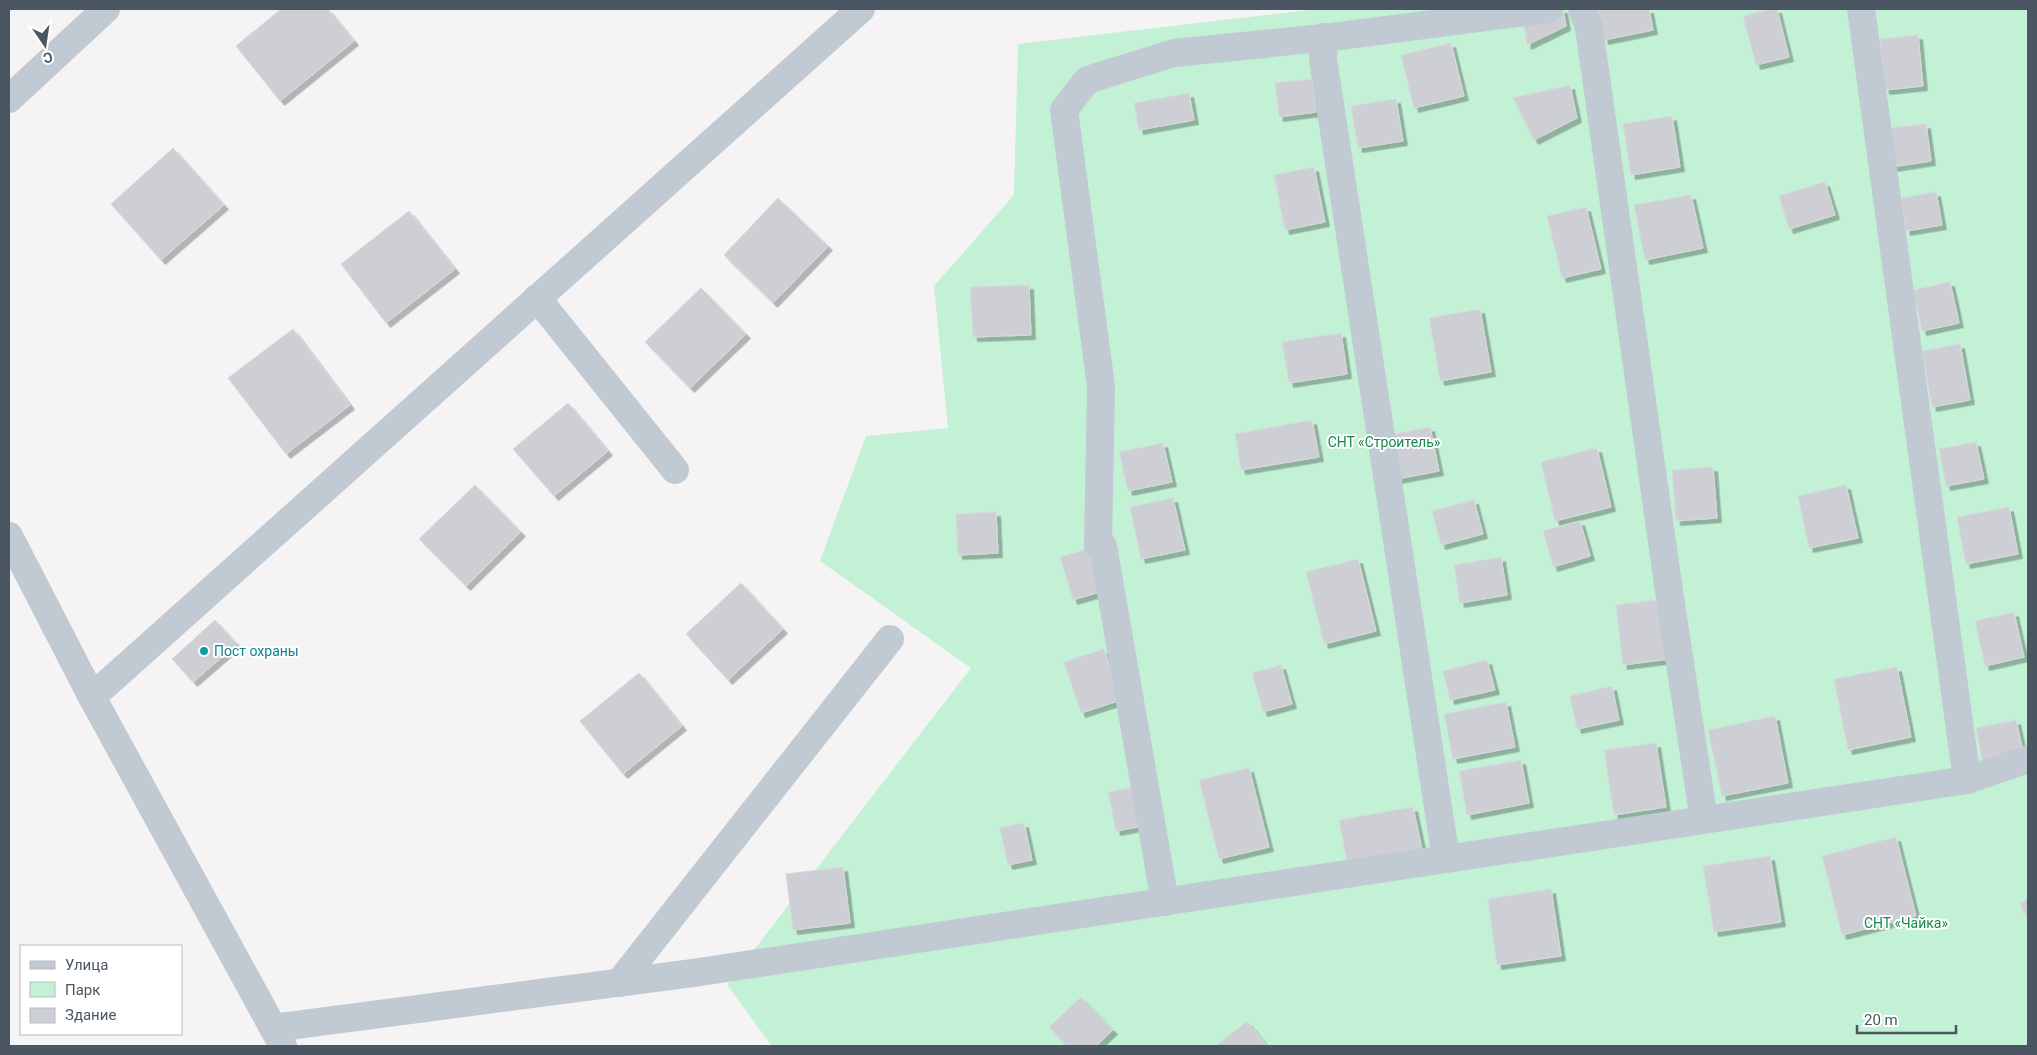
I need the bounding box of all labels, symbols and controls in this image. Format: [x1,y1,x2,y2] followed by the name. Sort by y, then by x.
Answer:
[20,20,70,70] north arrow
[42,49,54,66] text: С
[1328,434,1441,450] park label: СНТ «Строитель»
[214,643,299,659] place label: Пост охраны
[198,645,210,657] marker: Пост охраны
[1864,915,1948,931] park label: СНТ «Чайка»
[20,945,182,1035] legend
[65,956,108,974] text: Улица
[65,981,100,999] text: Парк
[1857,1002,1956,1034] scale bar
[65,1006,116,1024] text: Здание
[1864,1011,1898,1029] text: 20 m

